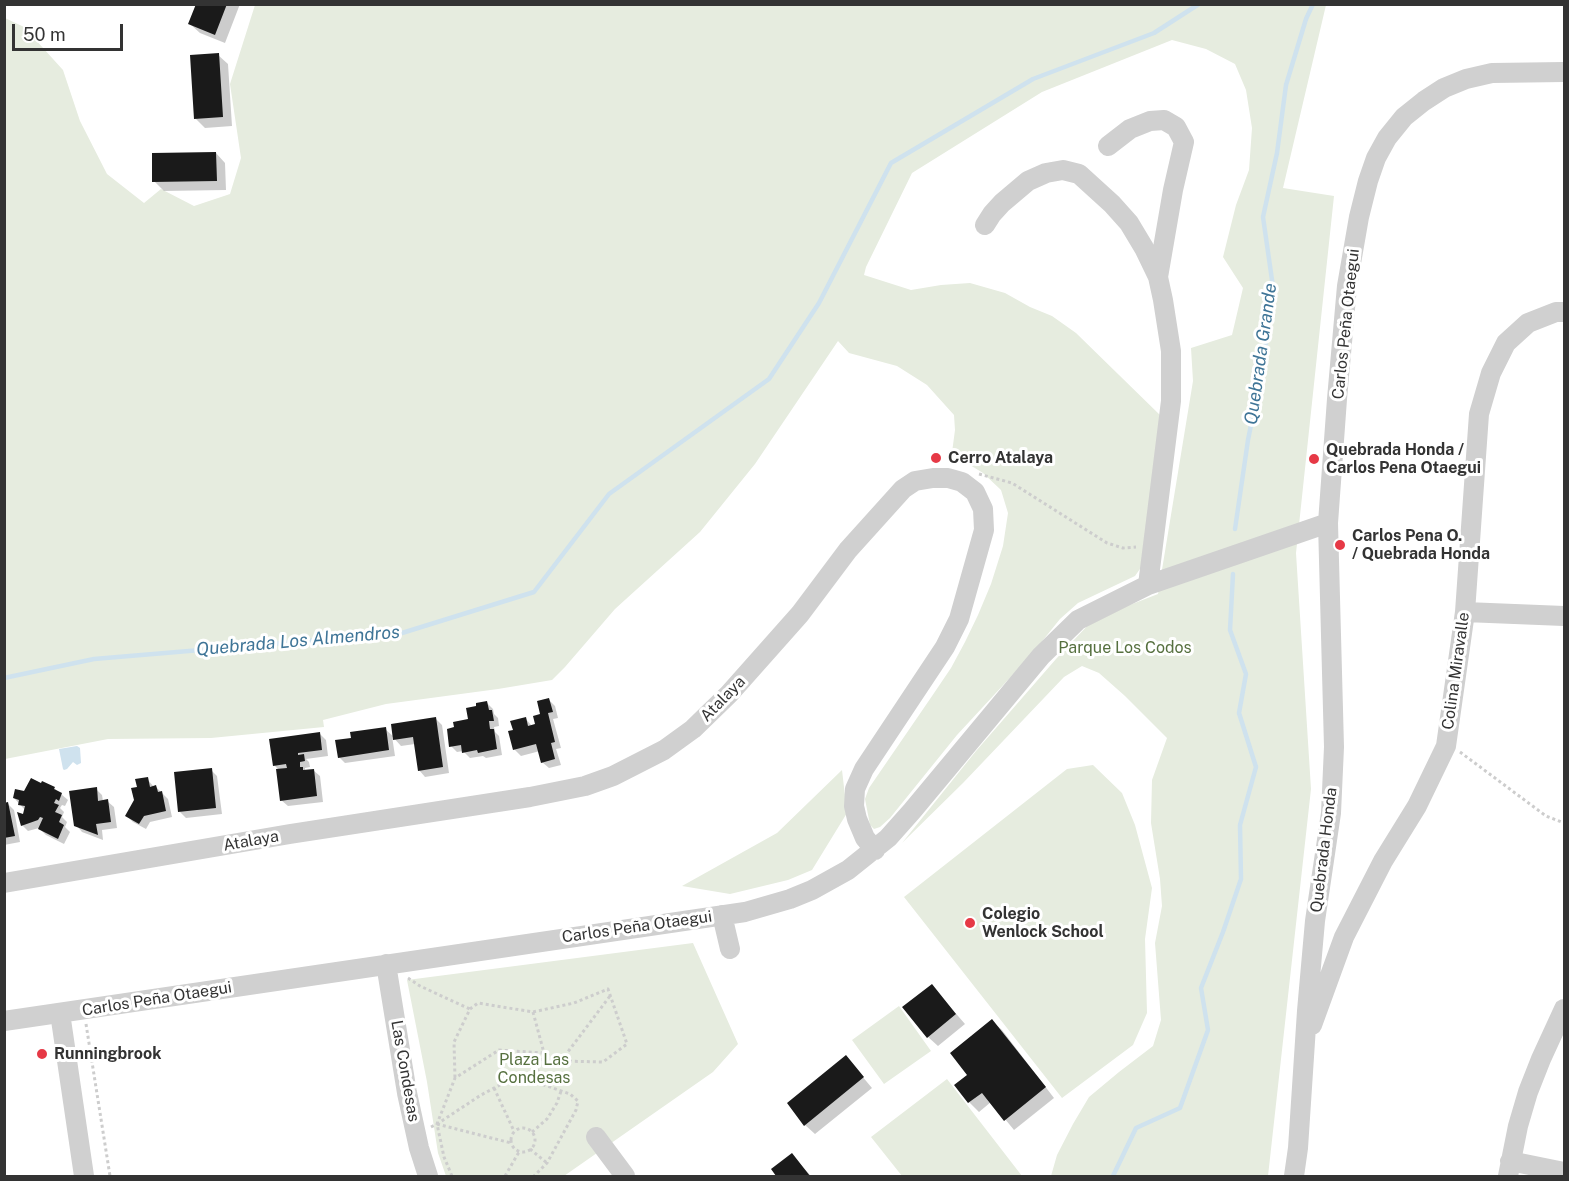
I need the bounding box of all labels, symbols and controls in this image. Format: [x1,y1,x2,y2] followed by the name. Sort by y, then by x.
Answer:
[15,12,126,50] scale bar
[23,24,66,45] text: 50 m
[1329,248,1363,400] street label: Carlos Peña Otaegui
[1240,282,1282,426] water label: Quebrada Grande
[1326,440,1481,478] place label: Quebrada Honda / Carlos Pena Otaegui
[948,448,1053,468] place label: Cerro Atalaya
[929,451,943,465] marker: Cerro Atalaya
[1307,452,1321,466] marker: Quebrada Honda / Carlos Pena Otaegui
[1352,526,1490,564] place label: Carlos Pena O. / Quebrada Honda
[1333,538,1347,552] marker: Carlos Pena O. / Quebrada Honda
[1438,611,1474,731] street label: Colina Miravalle
[195,621,401,661] water label: Quebrada Los Almendros
[1058,638,1192,658] park label: Parque Los Codos
[697,672,749,726] street label: Atalaya
[1307,786,1341,914] street label: Quebrada Honda
[222,827,280,855] street label: Atalaya
[982,904,1104,942] place label: Colegio Wenlock School
[561,907,713,947] street label: Carlos Peña Otaegui
[963,916,977,930] marker: Colegio Wenlock School
[81,978,233,1020] street label: Carlos Peña Otaegui
[387,1019,423,1123] street label: Las Condesas
[54,1044,161,1064] place label: Runningbrook
[35,1047,49,1061] marker: Runningbrook
[498,1050,570,1088] park label: Plaza Las Condesas

